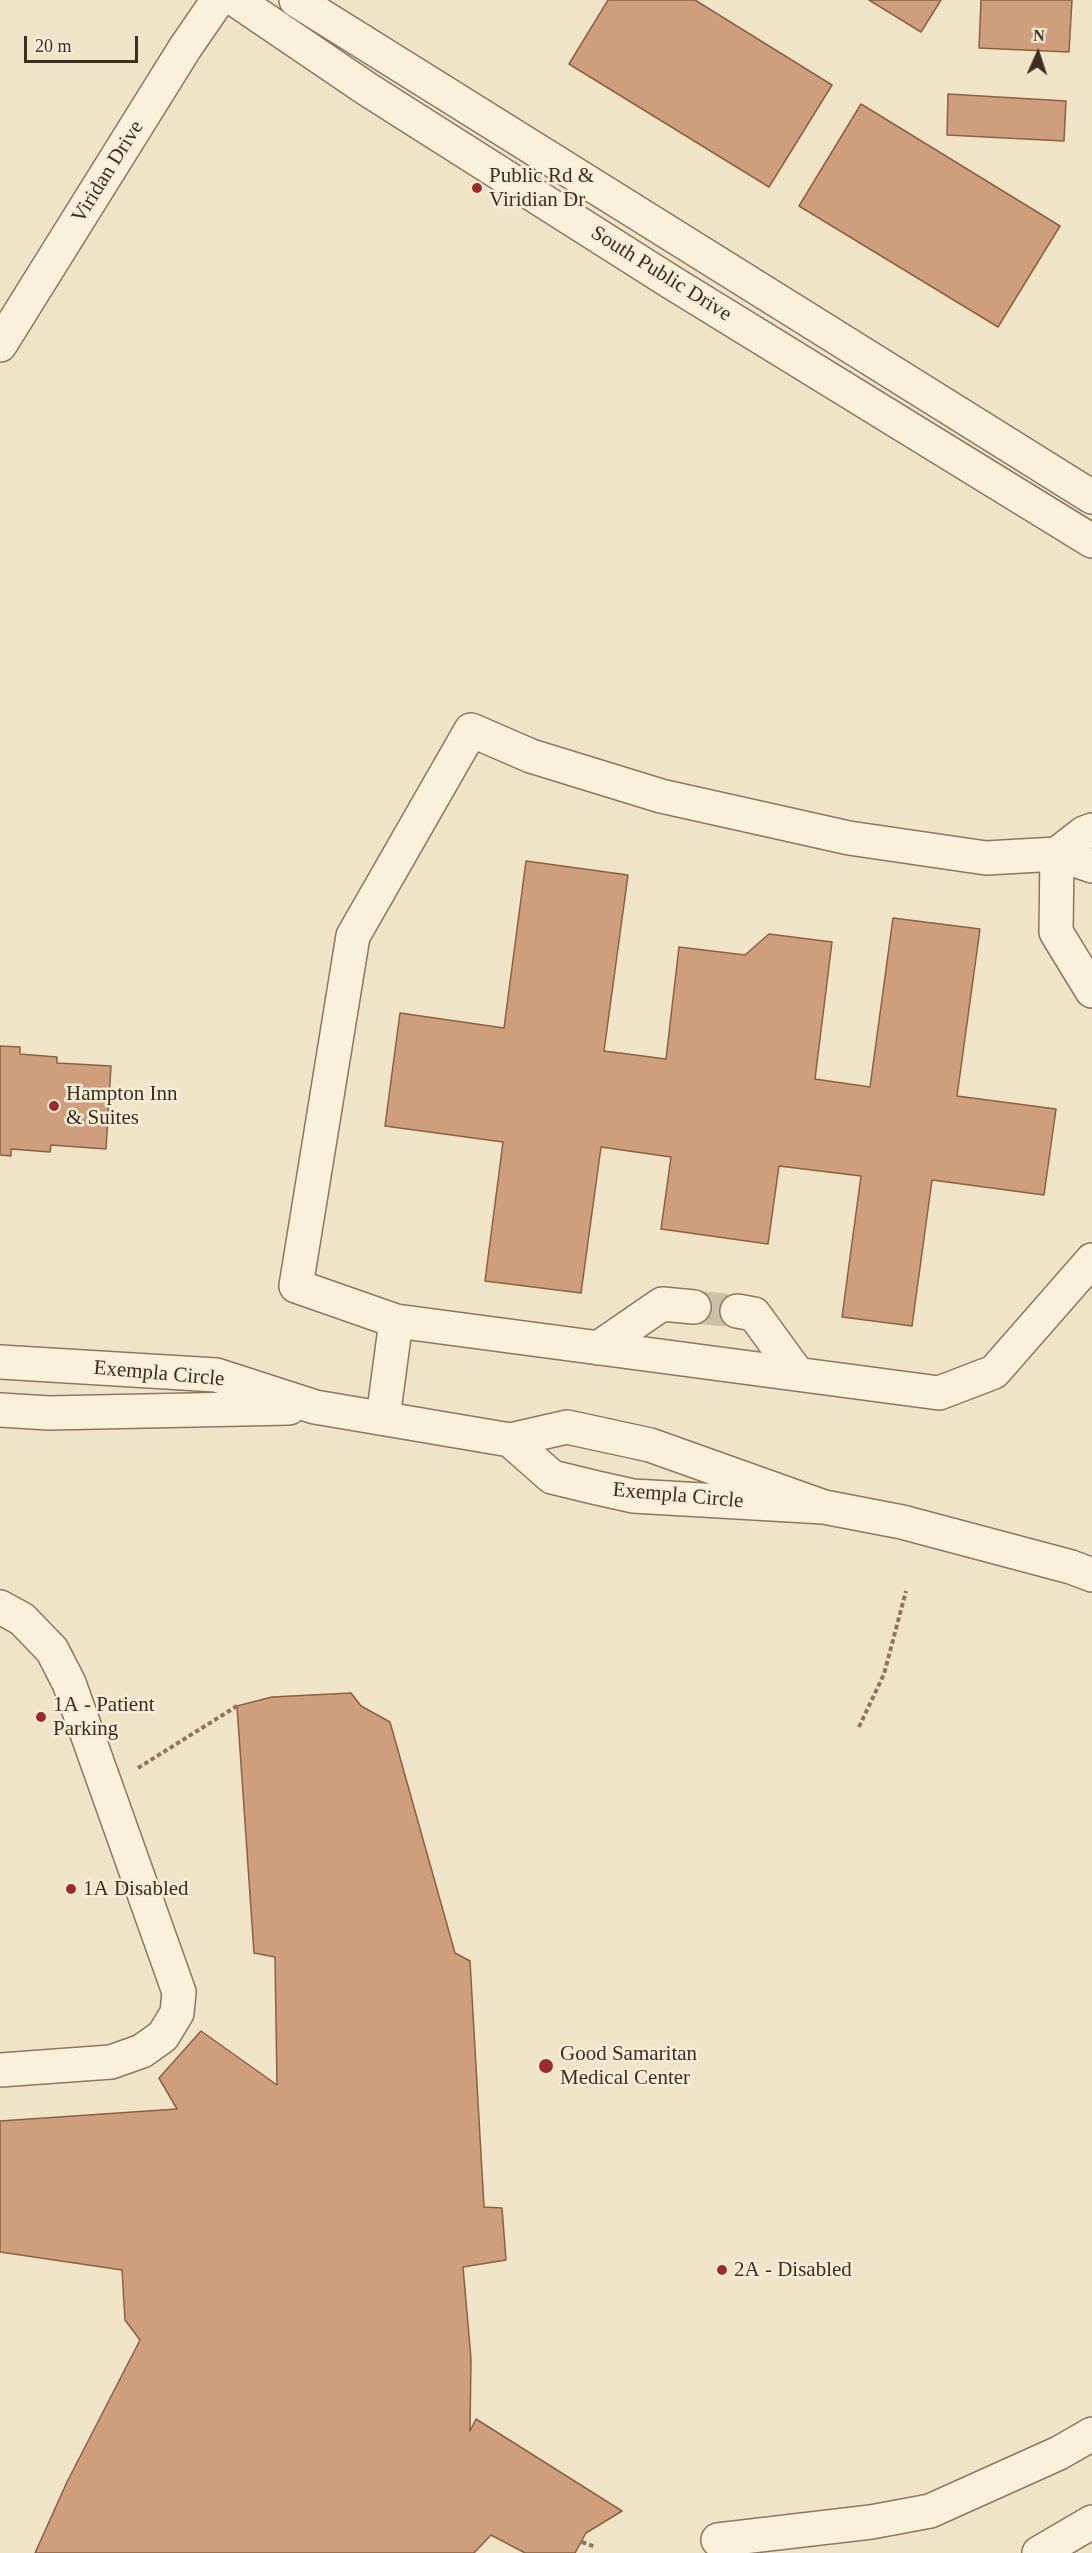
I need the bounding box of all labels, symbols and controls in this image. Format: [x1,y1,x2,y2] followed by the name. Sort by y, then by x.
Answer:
[27,24,141,62] scale bar
[1008,24,1068,84] north arrow
[1033,27,1045,44] text: N
[35,36,72,56] text: 20 m
[67,116,149,228] street label: Viridan Drive
[489,163,594,213] place label: Public Rd & Viridian Dr
[470,181,484,195] marker: Public Rd & Viridian Dr
[586,221,736,327] street label: South Public Drive
[66,1081,177,1131] place label: Hampton Inn & Suites
[47,1099,61,1113] marker: Hampton Inn & Suites
[93,1356,225,1392] street label: Exempla Circle
[612,1478,744,1514] street label: Exempla Circle
[53,1692,154,1742] place label: 1A - Patient Parking
[34,1710,48,1724] marker: 1A - Patient Parking
[83,1876,189,1902] place label: 1A Disabled
[64,1882,78,1896] marker: 1A Disabled
[560,2041,697,2091] place label: Good Samaritan Medical Center
[537,2057,555,2075] marker: Good Samaritan Medical Center
[734,2257,852,2283] place label: 2A - Disabled
[715,2263,729,2277] marker: 2A - Disabled

